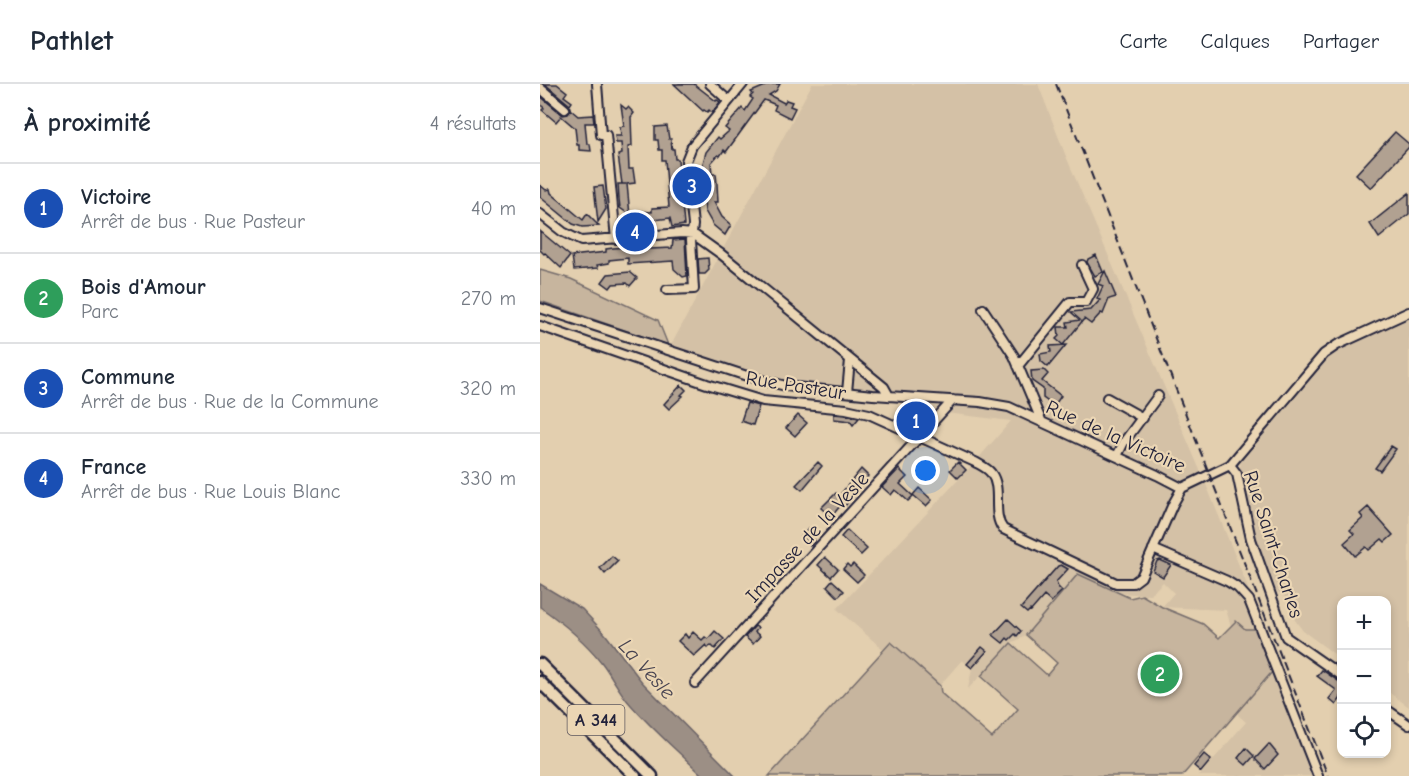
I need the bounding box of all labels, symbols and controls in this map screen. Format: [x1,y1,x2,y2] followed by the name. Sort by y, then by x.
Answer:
[30,25,113,57] text: Pathlet
[1120,29,1168,53] text: Carte
[1201,29,1270,53] text: Calques
[1303,29,1379,53] text: Partager
[24,108,151,138] text: À proximité
[430,112,516,135] text: 4 résultats
[672,164,712,208] pin: 3
[81,184,151,210] text: Victoire
[40,197,47,220] text: 1
[471,197,516,220] text: 40 m
[81,210,305,233] text: Arrêt de bus · Rue Pasteur
[616,210,655,254] pin: 4
[81,274,206,300] text: Bois d'Amour
[39,287,48,310] text: 2
[461,287,516,310] text: 270 m
[81,300,119,323] text: Parc
[81,364,175,390] text: Commune
[744,366,848,405] street label: Rue Pasteur
[39,377,48,400] text: 3
[460,377,516,400] text: 320 m
[81,390,379,413] text: Arrêt de bus · Rue de la Commune
[1042,395,1189,478] street label: Rue de la Victoire
[896,398,935,444] pin: 1
[81,454,146,480] text: France
[911,456,940,485] your location
[39,467,48,490] text: 4
[460,467,516,490] text: 330 m
[741,467,874,607] street label: Impasse de la Vesle
[1239,468,1308,621] street label: Rue Saint-Charles
[81,480,340,503] text: Arrêt de bus · Rue Louis Blanc
[1337,596,1391,758] map controls
[1337,596,1391,650] button: +
[614,634,681,704] water label: La Vesle
[1337,650,1391,704] button: −
[1140,652,1180,696] pin: 2
[1337,704,1391,758] button: locate
[568,705,624,735] road number: A 344

